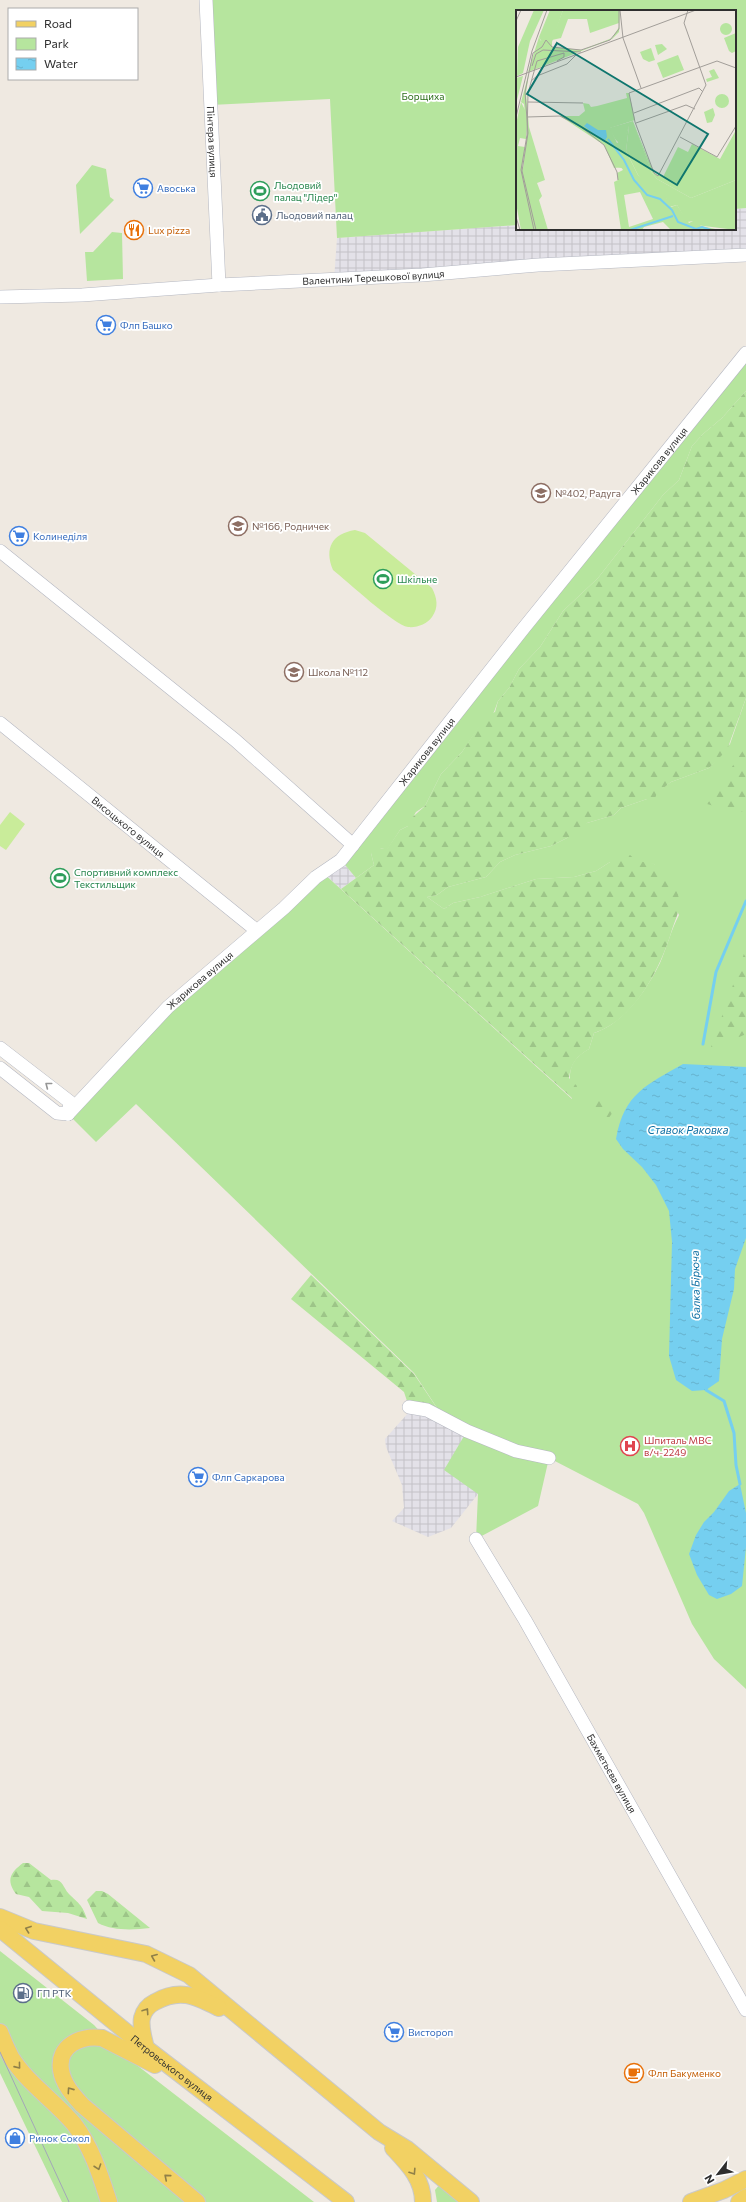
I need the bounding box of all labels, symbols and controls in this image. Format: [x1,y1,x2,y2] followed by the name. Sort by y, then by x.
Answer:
[8,8,138,80] legend
[516,10,736,230] inset map
[44,16,72,30] text: Road
[44,36,70,50] text: Park
[44,56,78,70] text: Water
[402,90,444,102] park label: Борщиха
[205,106,220,178] street label: Пінтера вулиця
[132,177,154,199] supermarket icon: Авоська
[274,179,338,203] place label: Льодовий палац "Лідер"
[249,180,271,202] sports icon: Льодовий палац "Лідер"
[157,182,196,194] place label: Авоська
[251,204,273,226] public building icon: Льодовий палац
[276,209,353,221] place label: Льодовий палац
[123,219,145,241] restaurant icon: Lux pizza
[148,224,190,236] place label: Lux pizza
[302,267,445,287] street label: Валентини Терешкової вулиця
[95,314,117,336] supermarket icon: Флп Башко
[120,319,173,331] place label: Флп Башко
[628,425,690,497] street label: Жарикова вулиця
[530,482,552,504] school or university icon: №402, Радуга
[555,487,621,499] place label: №402, Радуга
[227,515,249,537] school or university icon: №166, Родничек
[252,520,330,532] place label: №166, Родничек
[8,525,30,547] supermarket icon: Колинеділя
[33,530,87,542] place label: Колинеділя
[372,568,394,590] sports icon: Шкільне
[397,573,437,585] place label: Шкільне
[283,661,305,683] school or university icon: Школа №112
[308,666,369,678] place label: Школа №112
[396,715,457,788] street label: Жарикова вулиця
[89,794,167,860] street label: Висоцького вулиця
[74,866,178,890] place label: Спортивний комплекс Текстильщик
[49,867,71,889] sports icon: Спортивний комплекс Текстильщик
[164,948,235,1012] street label: Жарикова вулиця
[45,1083,52,1090] one-way arrow
[648,1123,729,1136] water label: Ставок Раковка
[688,1250,702,1320] water label: балка Бірюча
[644,1434,712,1458] place label: Шпиталь МВС в/ч-2249
[619,1435,641,1457] hospital icon: Шпиталь МВС в/ч-2249
[187,1466,209,1488] supermarket icon: Флп Саркарова
[212,1471,285,1483] place label: Флп Саркарова
[585,1732,639,1815] street label: Бахметьєва вулиця
[25,1925,32,1934] one-way arrow
[151,1954,158,1962] one-way arrow
[12,1982,34,2004] fuel station icon: ГП РТК
[37,1987,72,1999] place label: ГП РТК
[141,2008,149,2015] one-way arrow
[383,2021,405,2043] supermarket icon: Вистороп
[408,2026,453,2038] place label: Вистороп
[128,2032,215,2103] street label: Петровського вулиця
[14,2061,21,2068] one-way arrow
[623,2062,645,2084] cafe icon: Флп Бакуменко
[648,2067,721,2079] place label: Флп Бакуменко
[68,2088,75,2095] one-way arrow
[4,2127,26,2149] shop icon: Ринок Сокол
[29,2132,90,2144] place label: Ринок Сокол
[698,2154,738,2194] north arrow
[93,2164,101,2171] one-way arrow
[408,2168,416,2175] one-way arrow
[701,2173,717,2186] text: N
[164,2174,172,2181] one-way arrow

